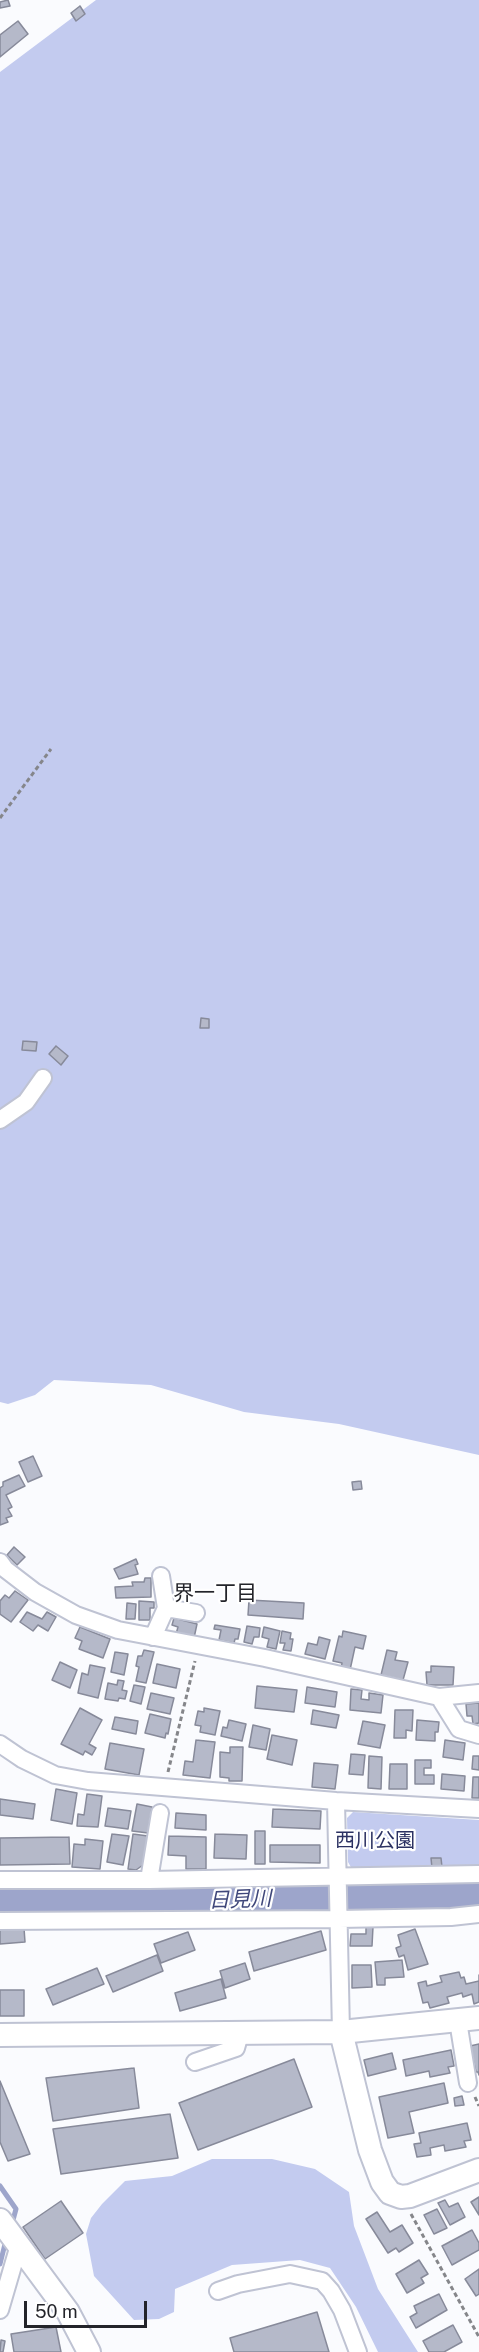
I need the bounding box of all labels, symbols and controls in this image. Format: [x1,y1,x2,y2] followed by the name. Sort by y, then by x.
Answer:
[173,1581,257,1607] district label: 界一丁目
[335,1829,415,1853] park label: 西川公園
[208,1886,272,1914] water label: 日見川
[27,2289,150,2327] scale bar
[35,2301,78,2322] text: 50 m

